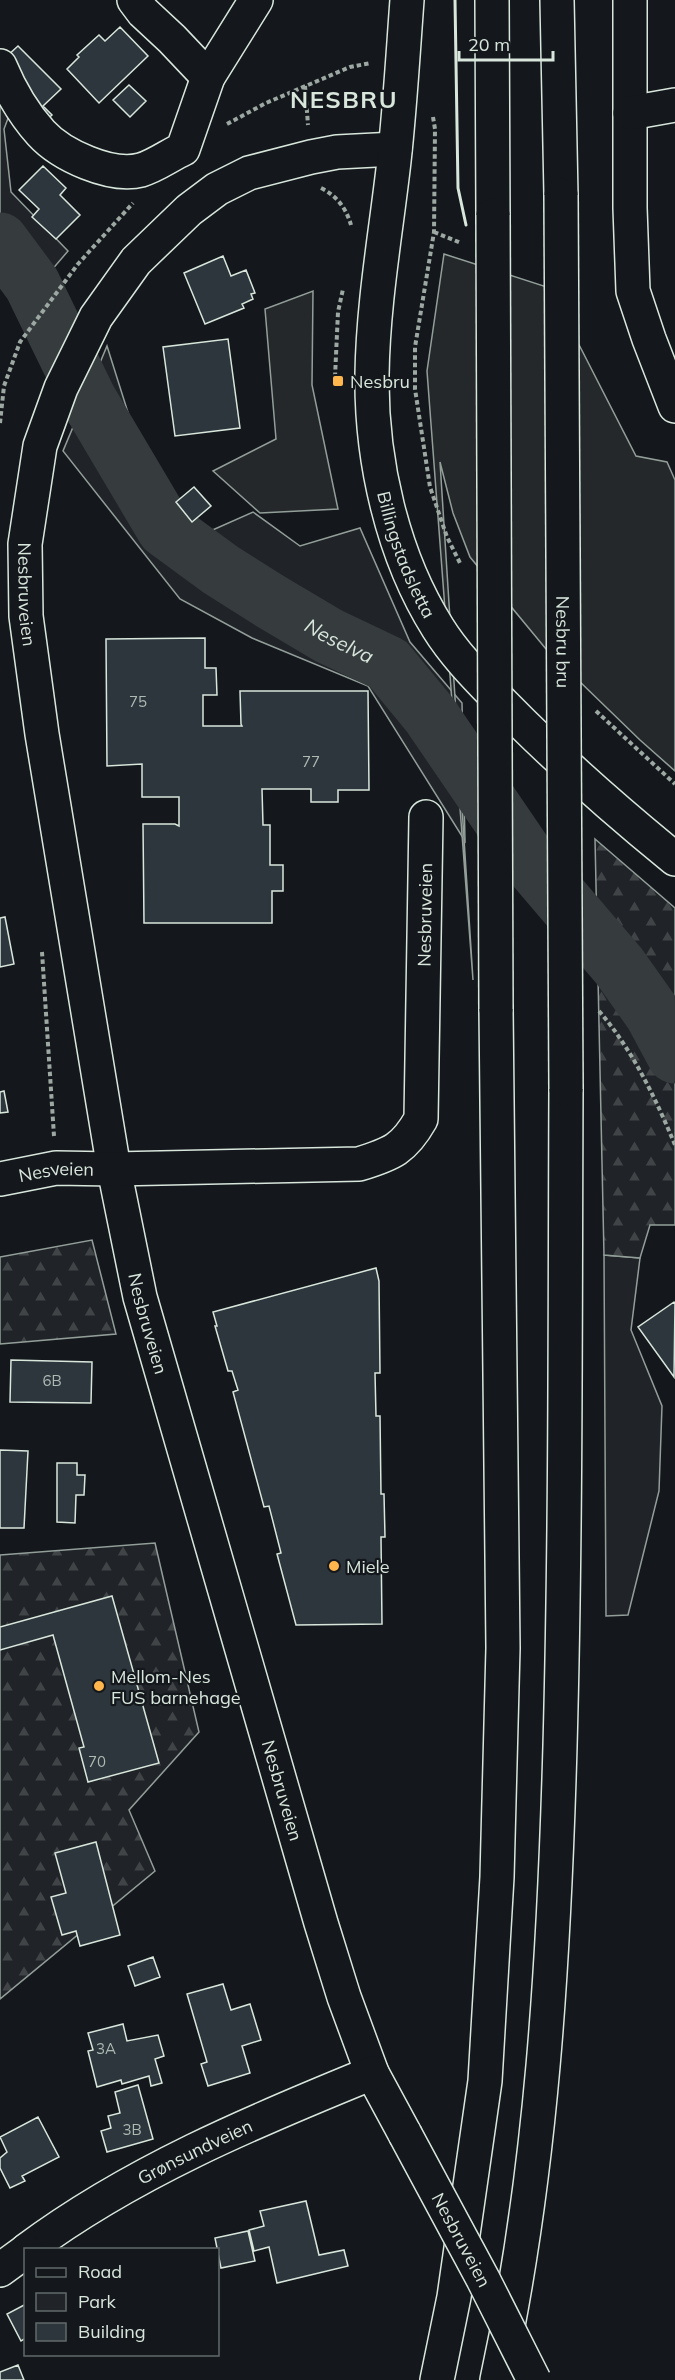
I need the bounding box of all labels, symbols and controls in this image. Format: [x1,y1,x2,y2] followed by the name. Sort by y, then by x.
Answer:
[459,24,554,62] scale bar
[468,33,510,56] text: 20 m
[290,84,398,114] district label: NESBRU
[350,370,410,393] place label: Nesbru
[331,374,345,388] marker: Nesbru
[373,489,441,622] street label: Billingstadsletta
[13,542,41,647] street label: Nesbruveien
[552,596,575,688] street label: Nesbru bru
[301,612,378,668] water label: Neselva
[129,692,147,711] house number: 75
[302,752,320,771] house number: 77
[412,863,437,967] street label: Nesbruveien
[16,1156,94,1187] street label: Nesveien
[124,1271,173,1377] street label: Nesbruveien
[42,1371,62,1390] house number: 6B
[346,1555,390,1578] place label: Miele
[327,1559,341,1573] marker: Miele
[111,1665,241,1709] place label: Mellom-Nes FUS barnehage
[92,1679,106,1693] marker: Mellom-Nes FUS barnehage
[257,1737,308,1844] street label: Nesbruveien
[88,1752,106,1771] house number: 70
[96,2039,116,2058] house number: 3A
[133,2114,256,2189] street label: Grønsundveien
[122,2120,142,2139] house number: 3B
[427,2189,497,2291] street label: Nesbruveien
[24,2248,219,2356] legend
[78,2260,122,2283] text: Road
[78,2290,117,2313] text: Park
[78,2320,146,2343] text: Building

